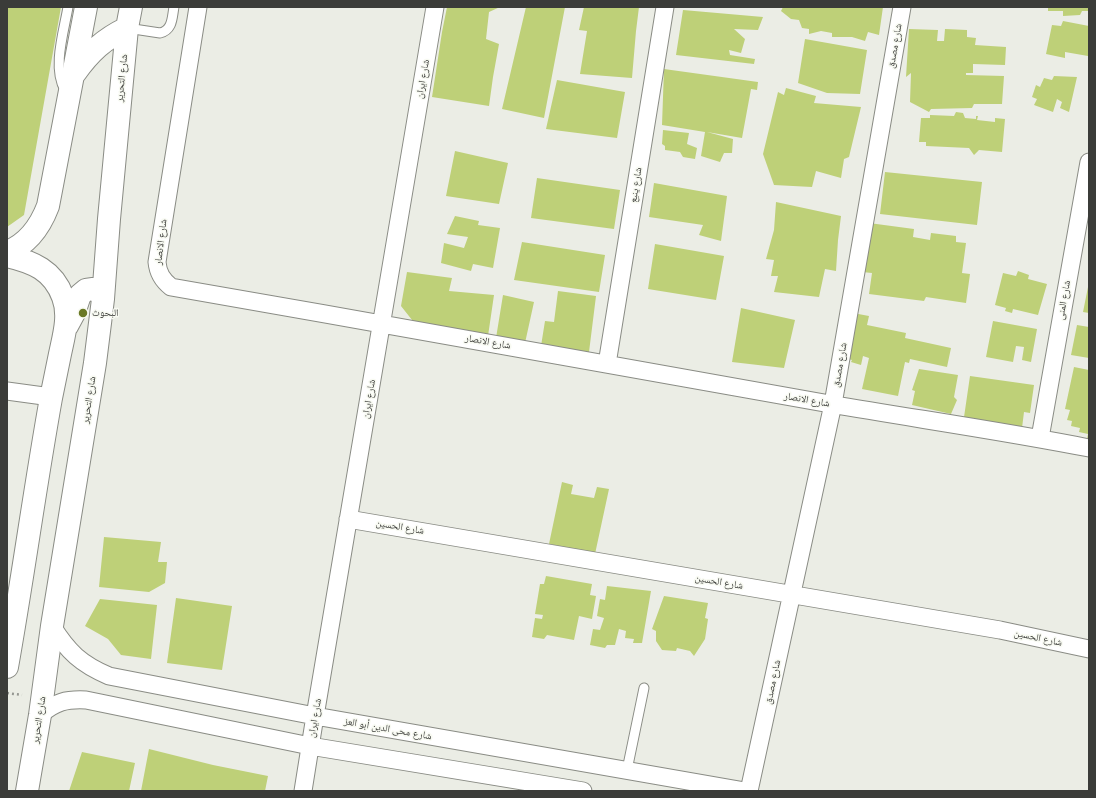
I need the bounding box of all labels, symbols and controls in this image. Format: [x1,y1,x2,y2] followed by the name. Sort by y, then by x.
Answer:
[885,23,905,69] street label: شارع مصدق
[114,54,130,102] street label: شارع التحرير
[414,58,432,100] street label: شارع ايران
[627,166,645,204] street label: شارع ينبع
[152,218,170,266] street label: شارع الانصار
[1055,279,1073,321] street label: شارع المنى
[77,307,89,319] marker: البحوث
[92,307,118,319] place label: البحوث
[464,332,512,352] street label: شارع الانصار
[830,342,850,388] street label: شارع مصدق
[79,375,99,425] street label: شارع التحرير
[360,378,378,420] street label: شارع ايران
[783,390,831,410] street label: شارع الانصار
[375,517,425,537] street label: شارع الحسين
[694,572,744,592] street label: شارع الحسين
[1013,627,1063,649] street label: شارع الحسين
[762,659,784,705] street label: شارع مصدق
[29,695,49,745] street label: شارع التحرير
[306,697,324,739] street label: شارع ايران
[343,715,433,743] street label: شارع محى الدين أبو العز

